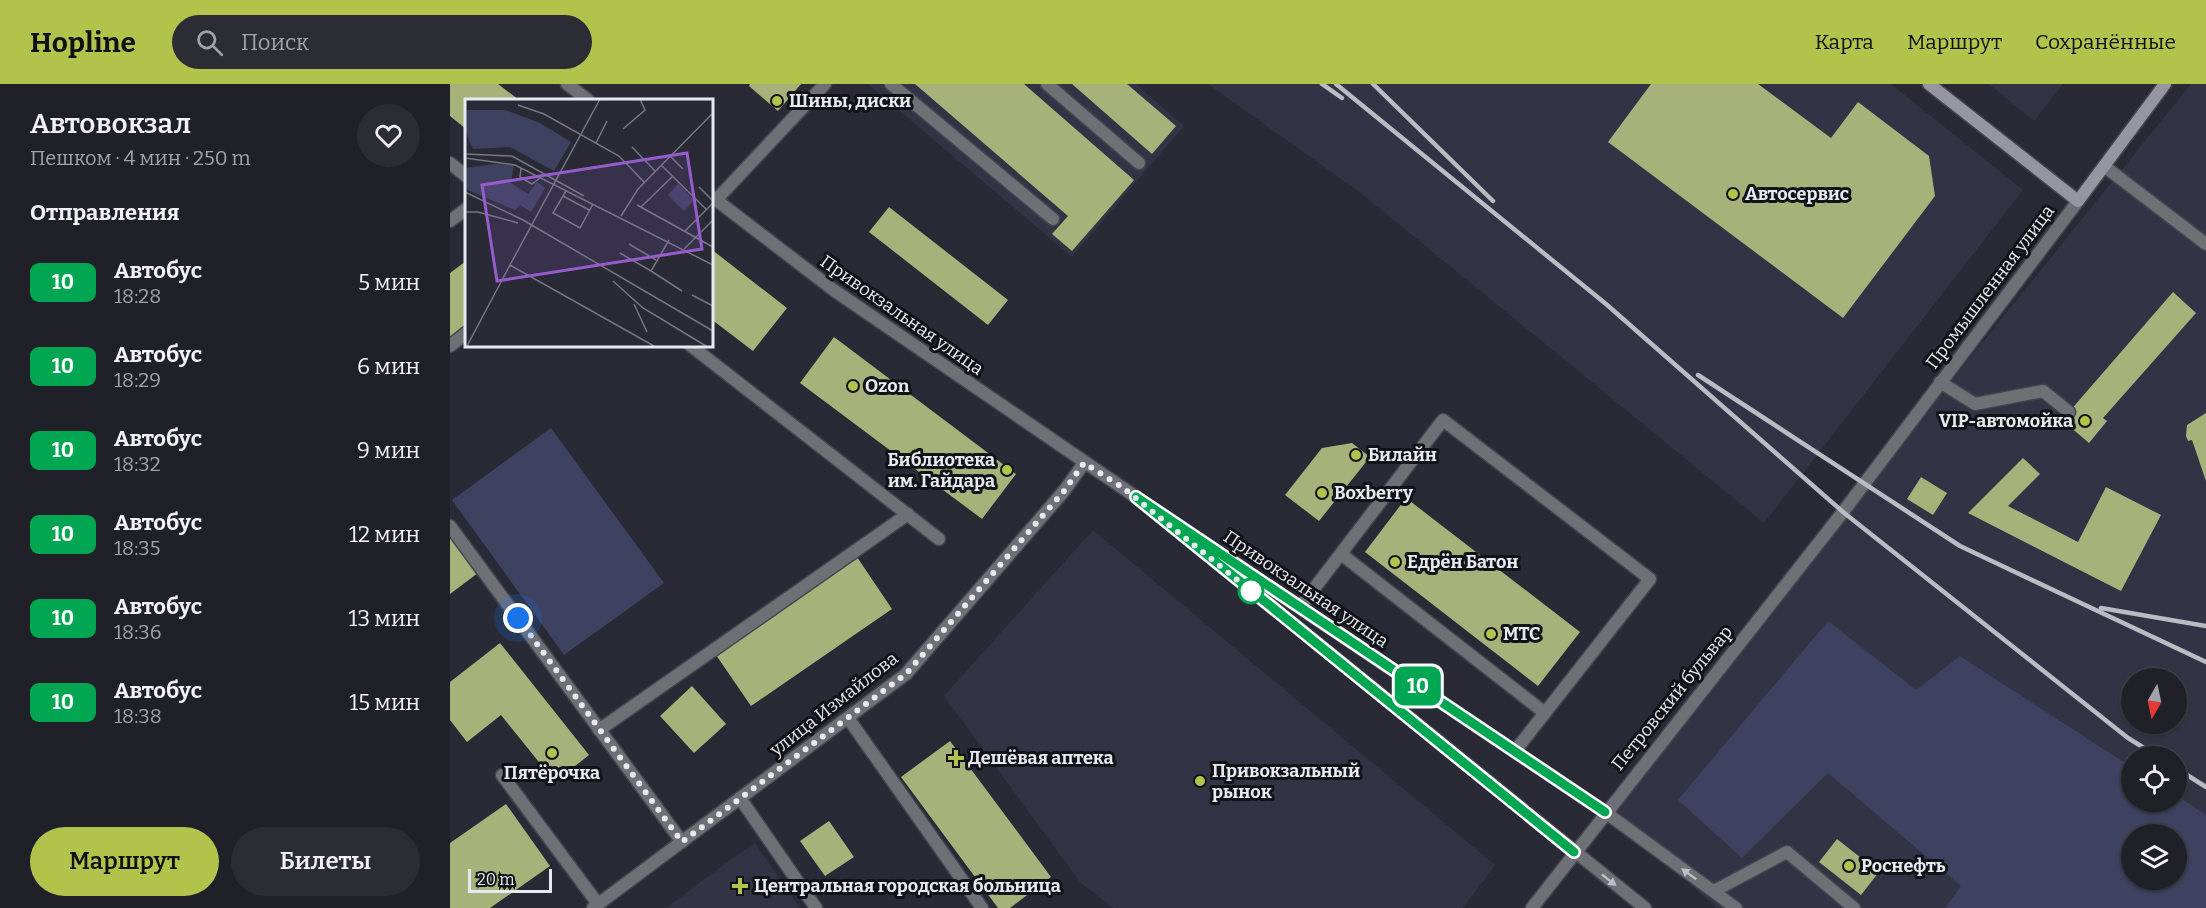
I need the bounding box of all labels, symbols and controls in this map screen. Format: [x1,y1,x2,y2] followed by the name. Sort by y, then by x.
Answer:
[172,15,592,69] search box
[30,26,136,59] text: Hopline
[193,26,226,59] icon: search
[241,29,309,56] text: Поиск
[1815,29,1874,55] text: Карта
[1907,29,2002,55] text: Маршрут
[2035,29,2176,55] text: Сохранённые
[789,90,911,112] place label: Шины, диски
[770,94,784,108] marker: Шины, диски
[465,99,712,346] inset map
[357,104,420,167] button: heart
[30,107,191,140] text: Автовокзал
[30,146,251,170] text: Пешком · 4 мин · 250 m
[1745,183,1849,205] place label: Автосервис
[1726,187,1740,201] marker: Автосервис
[30,199,180,226] text: Отправления
[1921,201,2059,373] street label: Промышленная улица
[816,250,988,380] street label: Привокзальная улица
[114,257,202,284] text: Автобус
[52,269,74,295] text: 10
[358,269,420,296] text: 5 мин
[114,284,161,308] text: 18:28
[114,341,202,368] text: Автобус
[52,353,74,379] text: 10
[357,353,420,380] text: 6 мин
[114,368,161,392] text: 18:29
[865,375,910,397] place label: Ozon
[846,379,860,393] marker: Ozon
[1939,410,2073,432] place label: VIP-автомойка
[2078,414,2092,428] marker: VIP-автомойка
[114,425,202,452] text: Автобус
[52,437,74,463] text: 10
[357,437,420,464] text: 9 мин
[1368,444,1437,466] place label: Билайн
[1349,448,1363,462] marker: Билайн
[888,449,995,492] place label: Библиотека им. Гайдара
[114,452,161,476] text: 18:32
[1000,463,1014,477] marker: Библиотека им. Гайдара
[1334,482,1414,504] place label: Boxberry
[1315,486,1329,500] marker: Boxberry
[114,509,202,536] text: Автобус
[52,521,74,547] text: 10
[349,521,420,548] text: 12 мин
[1219,526,1393,652] street label: Привокзальная улица
[114,536,160,560] text: 18:35
[1407,551,1518,573] place label: Едрён Батон
[1388,555,1402,569] marker: Едрён Батон
[1238,578,1264,604] unlabelled marker
[114,593,202,620] text: Автобус
[503,603,533,633] your location
[52,605,74,631] text: 10
[348,605,420,632] text: 13 мин
[114,620,162,644] text: 18:36
[1607,621,1737,775] street label: Петровский бульвар
[1503,623,1540,645] place label: МТС
[1484,627,1498,641] marker: МТС
[765,647,902,761] street label: улица Измайлова
[1391,666,1445,706] line badge: 10
[2121,668,2187,734] north arrow
[2121,668,2187,890] map controls
[1407,673,1429,699] text: 10
[114,677,202,704] text: Автобус
[52,689,74,715] text: 10
[349,689,420,716] text: 15 мин
[114,704,162,728] text: 18:38
[545,746,559,760] marker: Пятёрочка
[2121,746,2187,812] button: locate
[968,747,1114,769] place label: Дешёвая аптека
[949,751,963,765] marker: Дешёвая аптека
[1212,760,1360,803] place label: Привокзальный рынок
[504,762,600,784] place label: Пятёрочка
[1193,774,1207,788] marker: Привокзальный рынок
[2121,824,2187,890] button: layers
[30,827,219,896] button: Маршрут
[231,827,420,896] button: Билеты
[1861,855,1946,877] place label: Роснефть
[1842,859,1856,873] marker: Роснефть
[468,866,552,894] scale bar
[1681,868,1696,880] one-way arrow
[477,870,514,889] text: 20 m
[1602,874,1617,886] one-way arrow
[754,875,1061,897] place label: Центральная городская больница
[731,877,749,895] marker: Центральная городская больница

